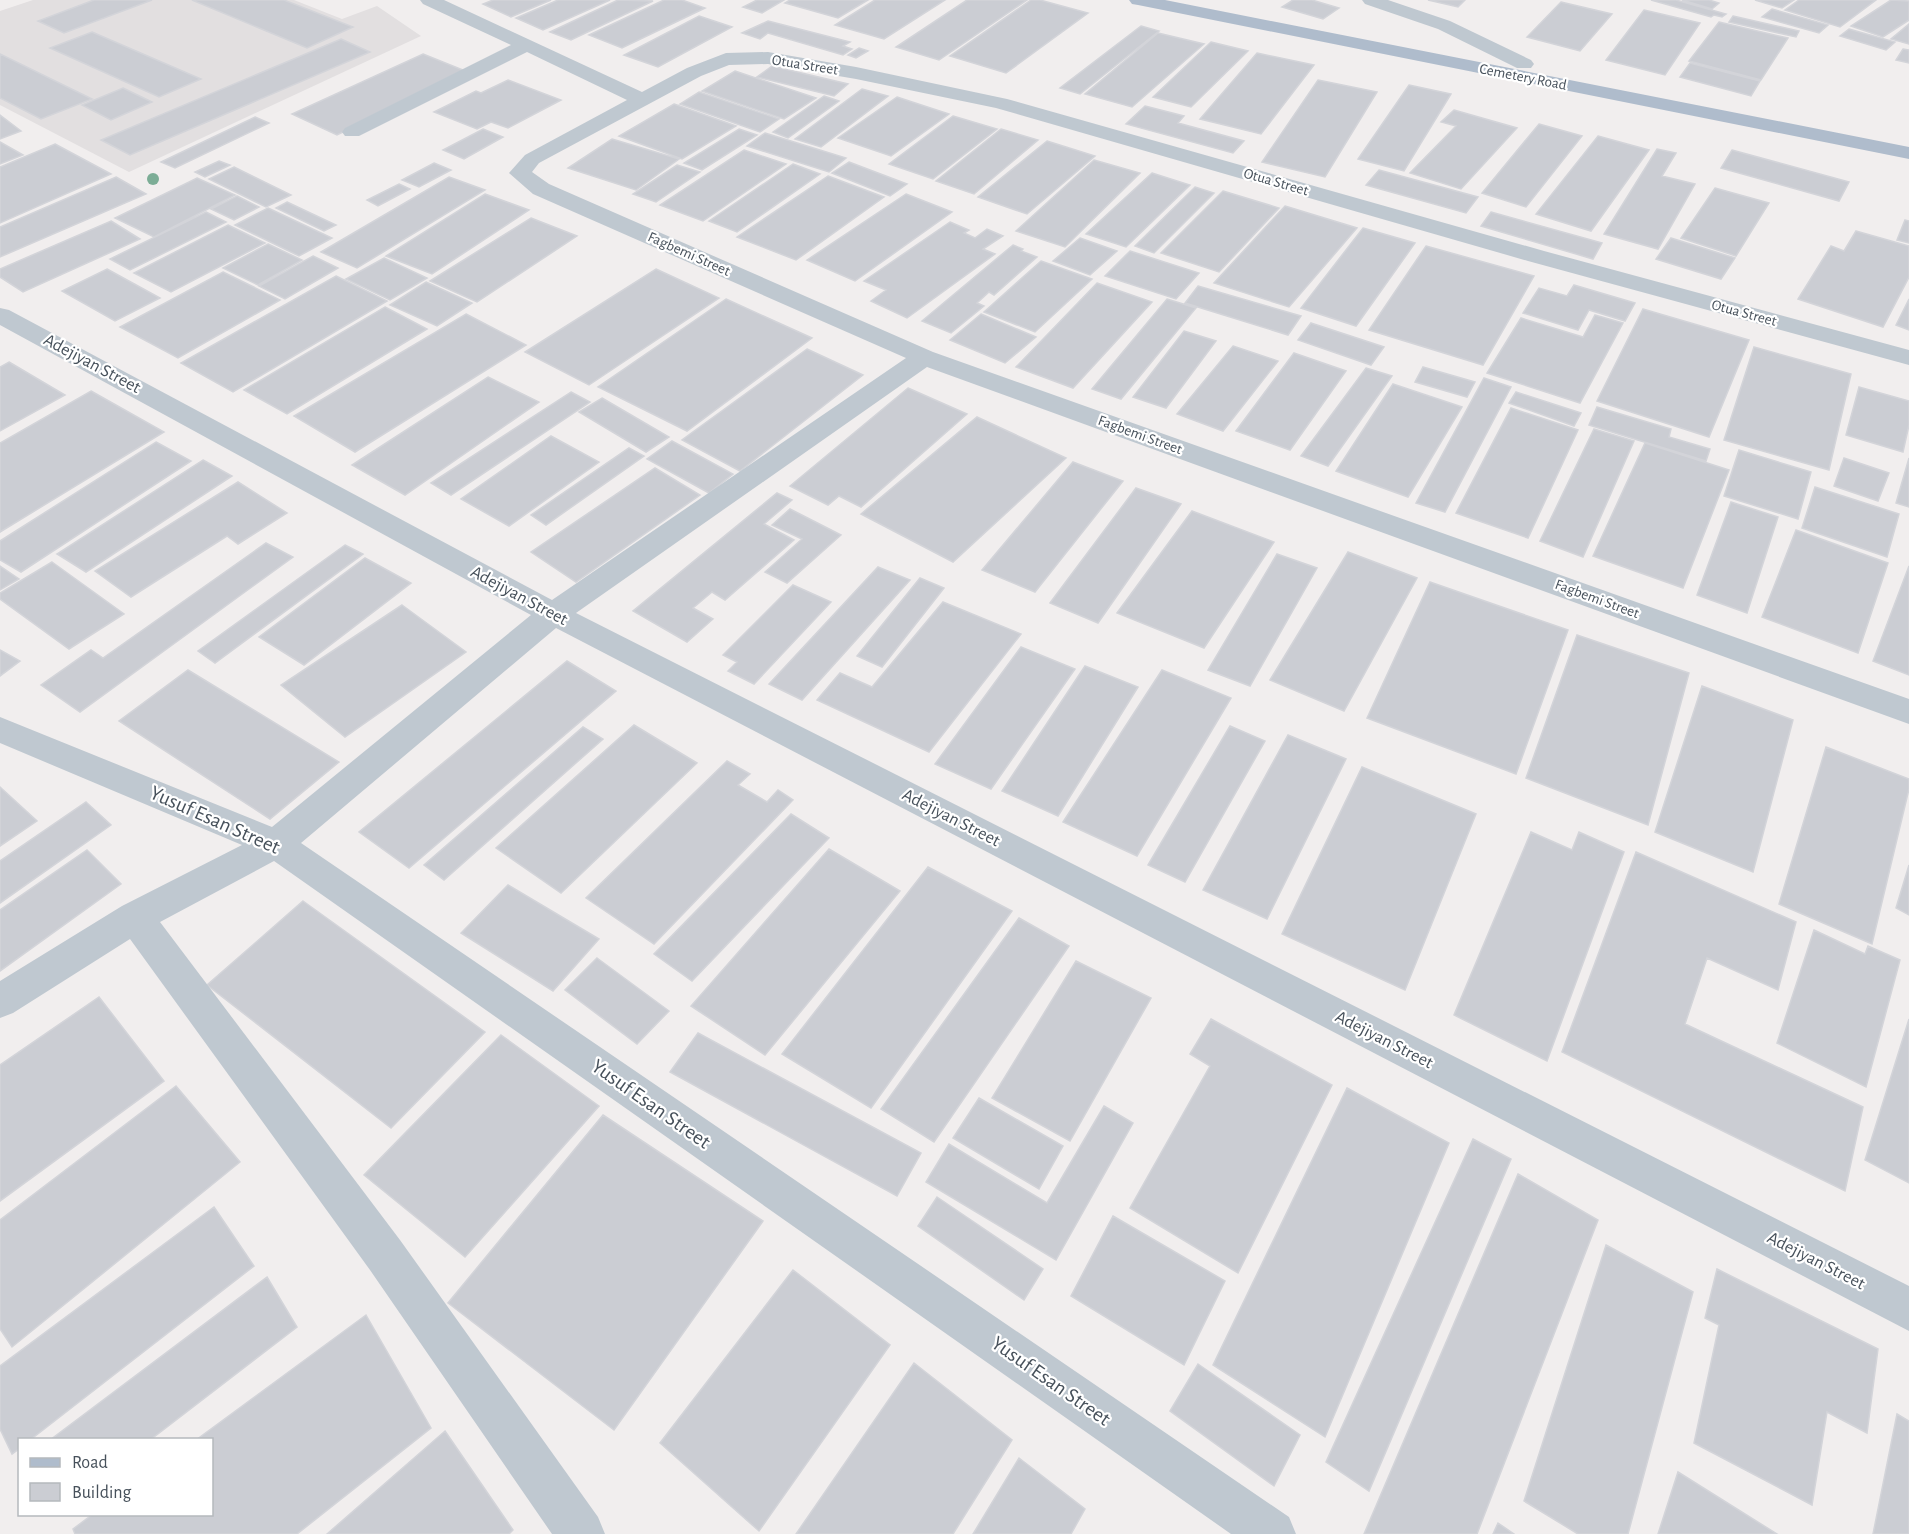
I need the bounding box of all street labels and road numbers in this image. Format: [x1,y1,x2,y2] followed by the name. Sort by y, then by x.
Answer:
[771,52,839,78] street label: Otua Street
[1478,61,1568,93] street label: Cemetery Road
[1242,166,1310,198] street label: Otua Street
[646,229,733,279] street label: Fagbemi Street
[1710,297,1778,329] street label: Otua Street
[41,331,144,397] street label: Adejiyan Street
[1096,413,1184,457] street label: Fagbemi Street
[468,563,571,629] street label: Adejiyan Street
[1553,577,1641,621] street label: Fagbemi Street
[147,782,283,858] street label: Yusuf Esan Street
[899,786,1003,850] street label: Adejiyan Street
[1332,1008,1436,1072] street label: Adejiyan Street
[588,1055,714,1153] street label: Yusuf Esan Street
[1764,1229,1868,1293] street label: Adejiyan Street
[988,1332,1114,1430] street label: Yusuf Esan Street

